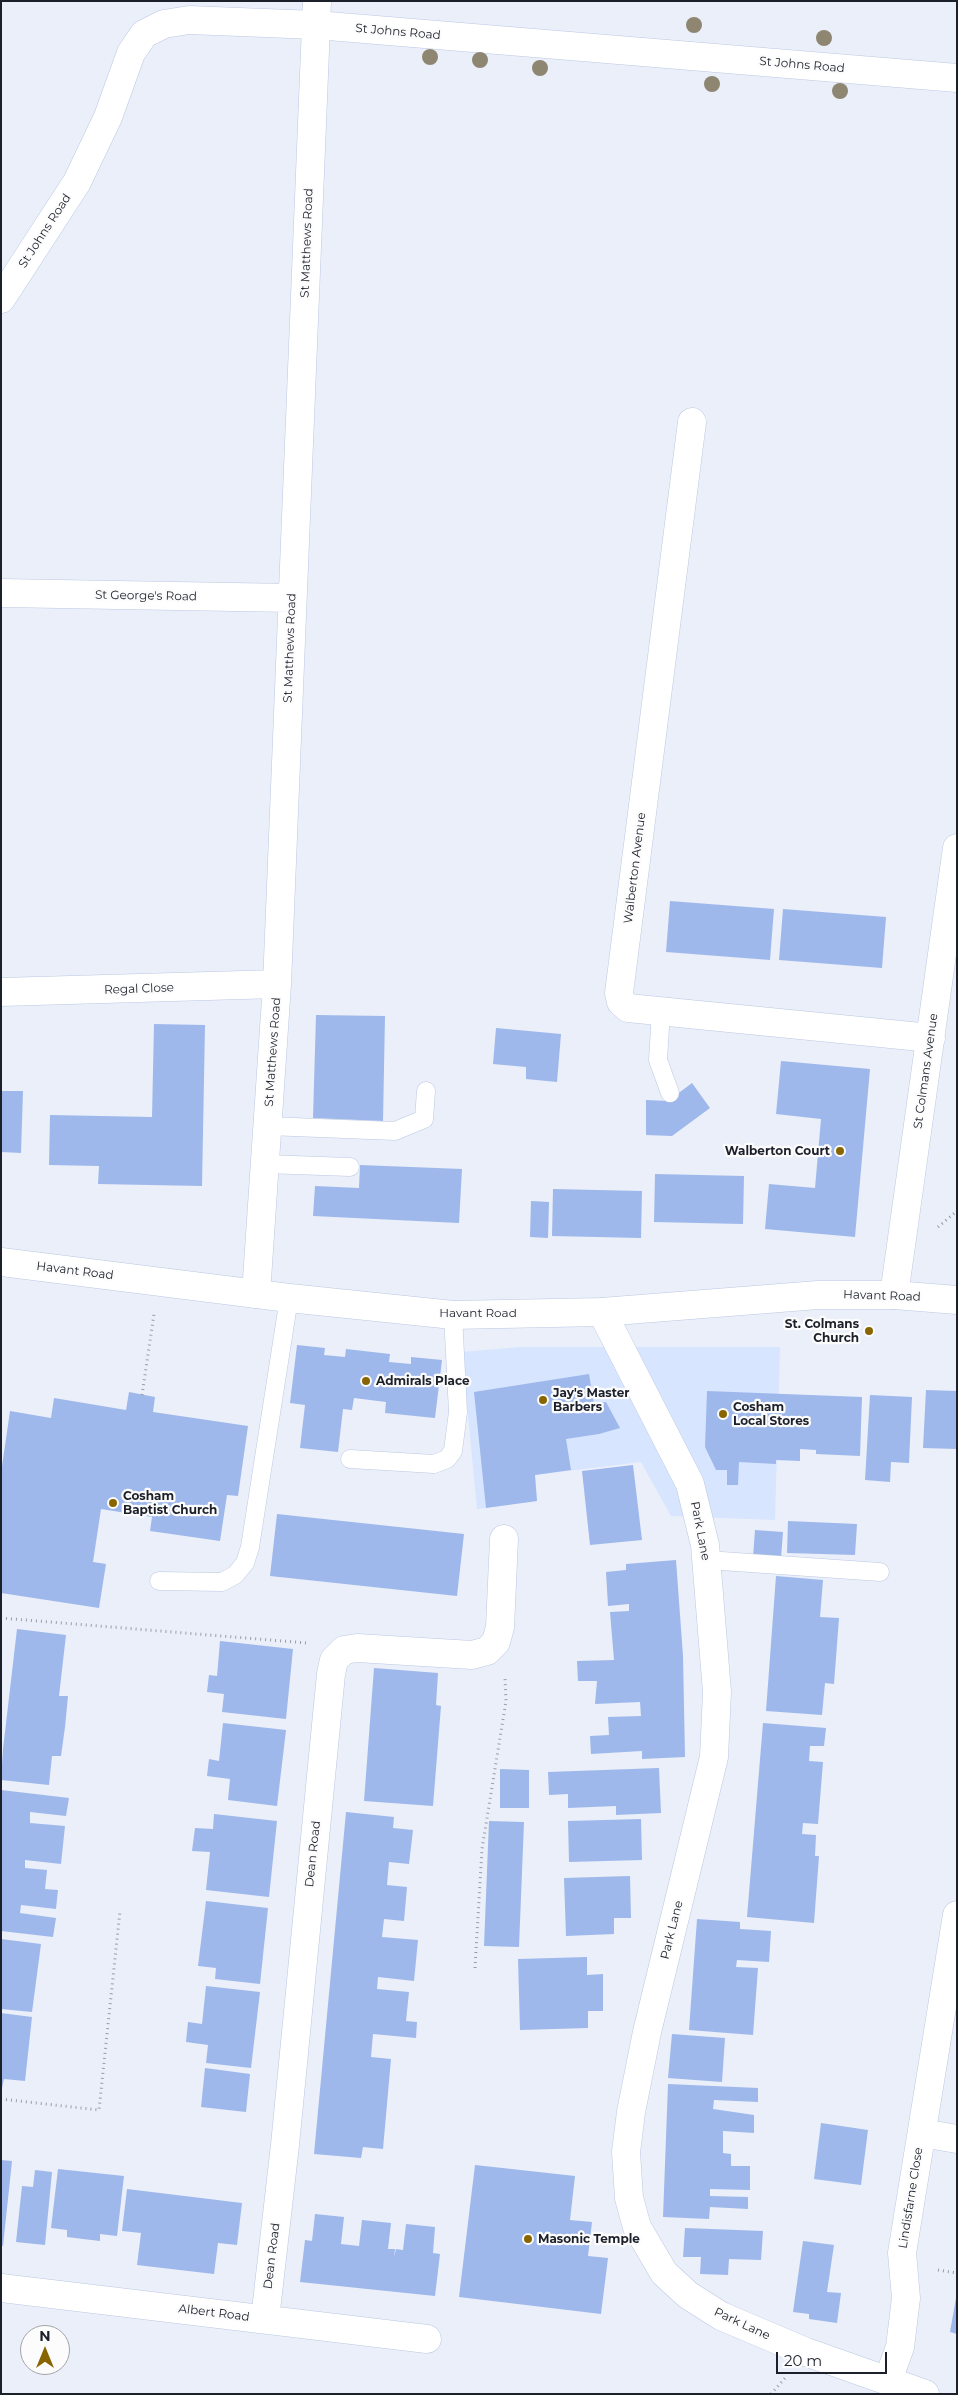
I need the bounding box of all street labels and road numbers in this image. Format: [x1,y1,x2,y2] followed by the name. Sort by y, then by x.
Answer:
[355,21,441,43] street label: St Johns Road
[759,54,845,76] street label: St Johns Road
[298,188,316,298] street label: St Matthews Road
[16,191,74,271] street label: St Johns Road
[95,588,197,604] street label: St George's Road
[281,593,299,703] street label: St Matthews Road
[621,812,649,924] street label: Walberton Avenue
[104,981,174,997] street label: Regal Close
[262,997,284,1107] street label: St Matthews Road
[911,1012,941,1130] street label: St Colmans Avenue
[36,1259,114,1283] street label: Havant Road
[843,1287,921,1305] street label: Havant Road
[439,1306,517,1320] street label: Havant Road
[687,1500,713,1562] street label: Park Lane
[302,1820,324,1888] street label: Dean Road
[658,1899,686,1961] street label: Park Lane
[896,2146,926,2250] street label: Lindisfarne Close
[261,2222,283,2290] street label: Dean Road
[178,2301,250,2325] street label: Albert Road
[712,2305,772,2343] street label: Park Lane

